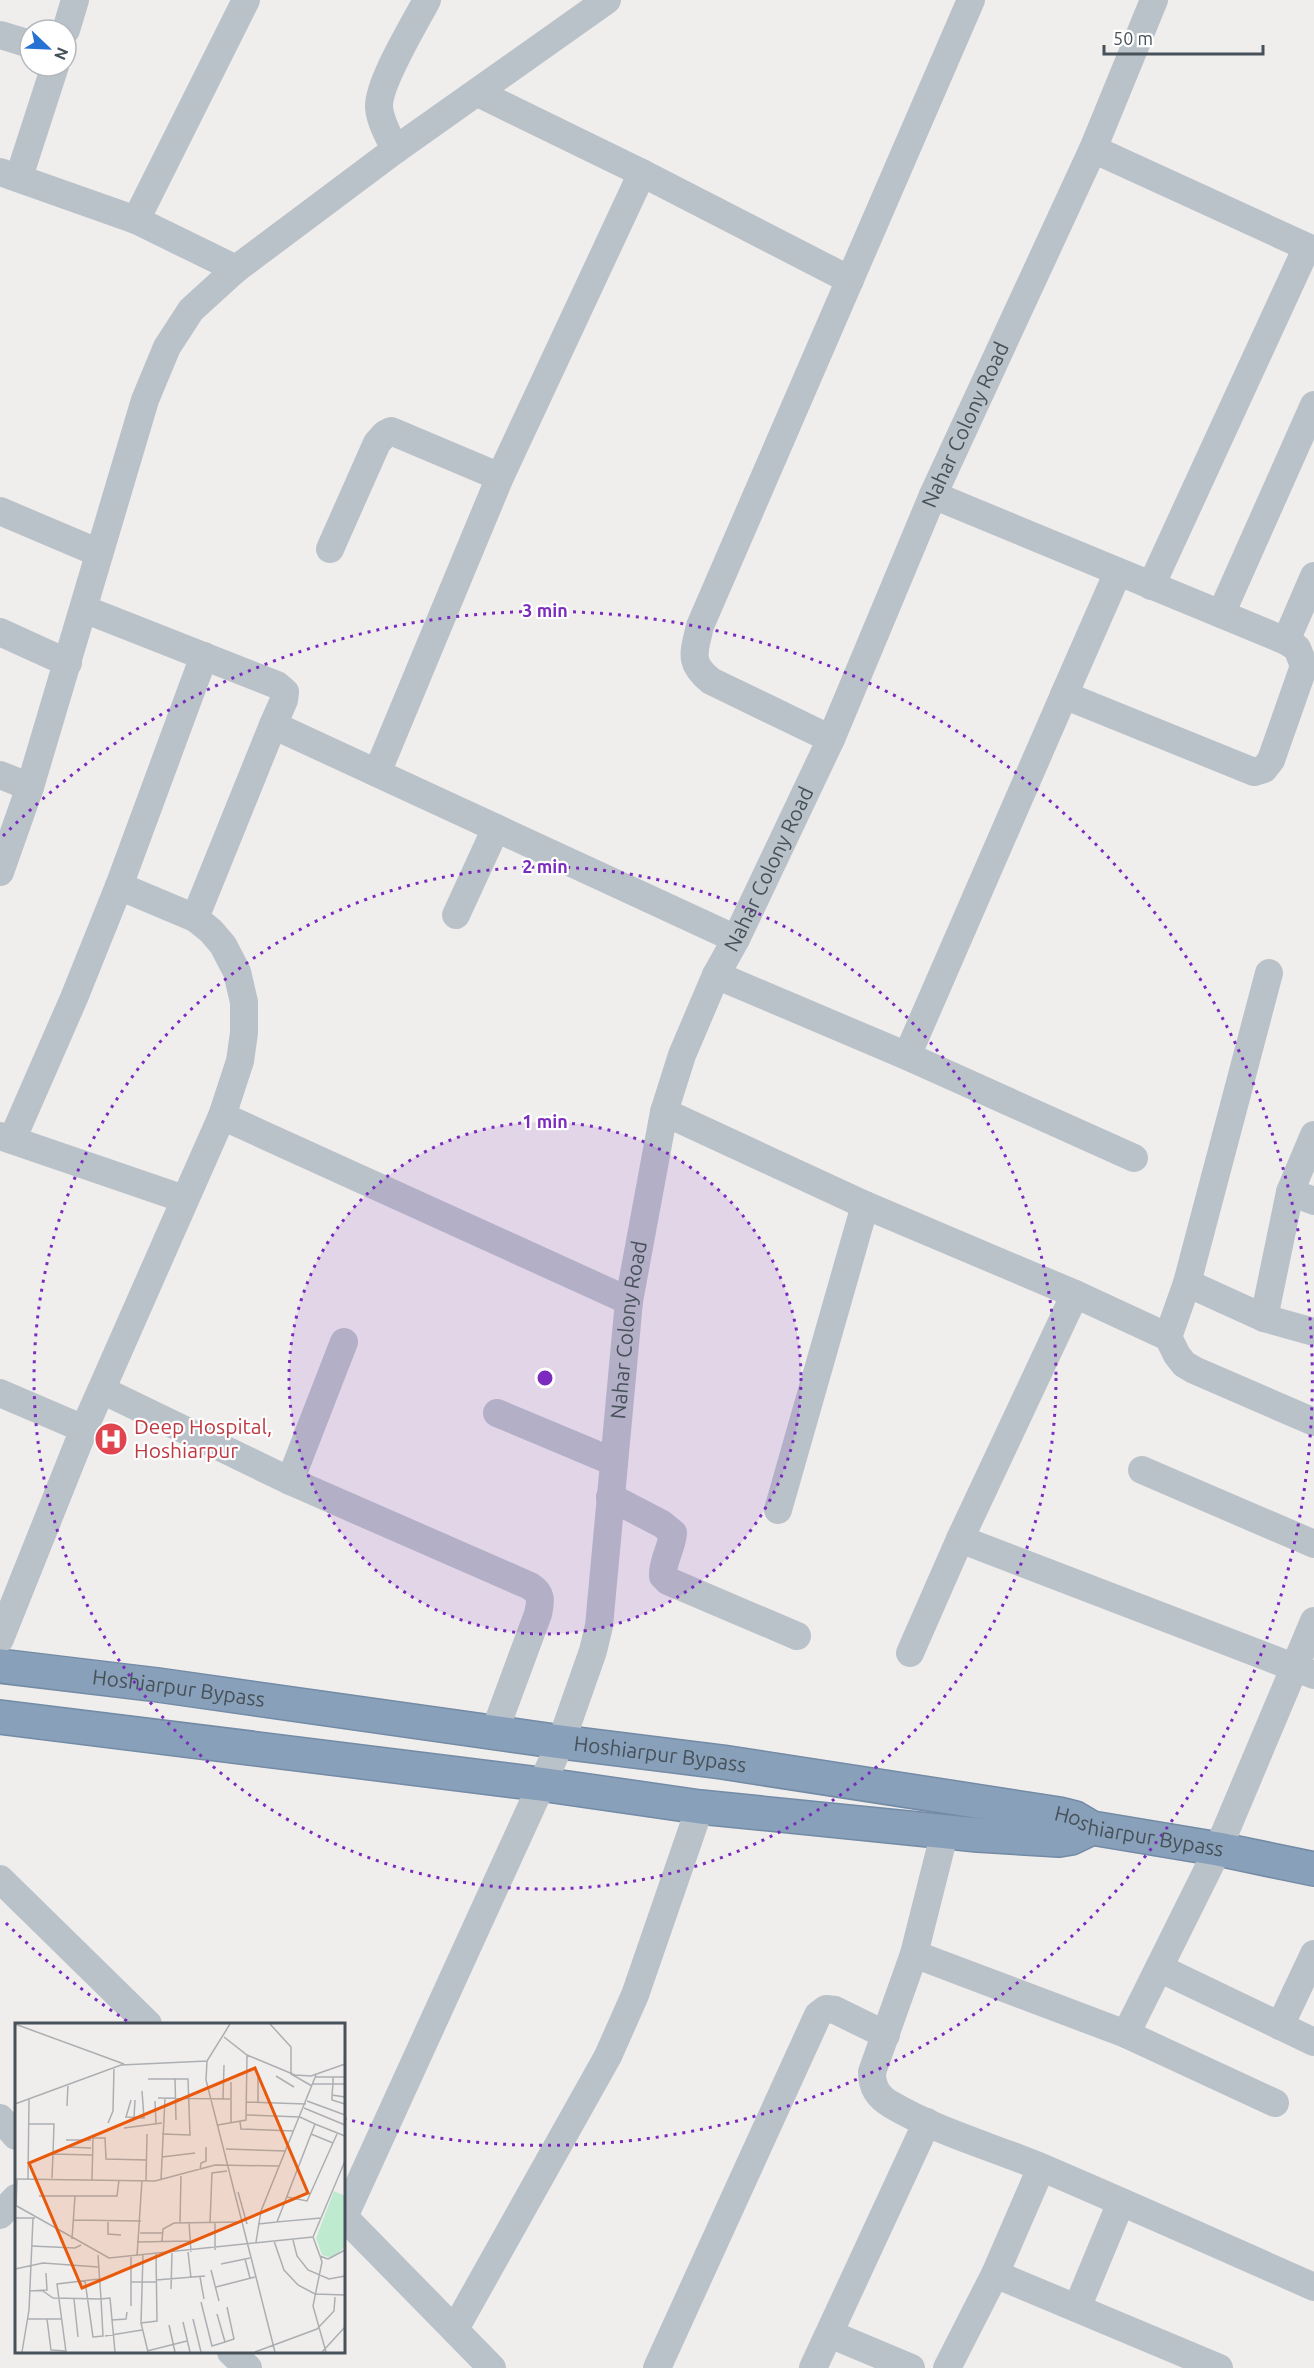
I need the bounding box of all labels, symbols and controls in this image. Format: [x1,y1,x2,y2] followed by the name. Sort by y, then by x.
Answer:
[18,18,78,78] north arrow
[1104,18,1263,56] scale bar
[1113,28,1153,48] text: 50 m
[51,45,72,63] text: N
[916,338,1013,511] street label: Nahar Colony Road
[522,600,568,620] text: 3 min
[718,783,818,955] street label: Nahar Colony Road
[522,856,568,876] text: 2 min
[522,1111,568,1131] text: 1 min
[605,1239,651,1420] street label: Nahar Colony Road
[535,1368,555,1388] centre of rings
[134,1414,272,1462] place label: Deep Hospital, Hoshiarpur
[93,1421,129,1457] hospital icon: Deep Hospital, Hoshiarpur
[91,1664,267,1711] street label: Hoshiarpur Bypass
[572,1731,748,1777] street label: Hoshiarpur Bypass
[1052,1800,1226,1861] street label: Hoshiarpur Bypass
[15,2023,345,2353] inset map

